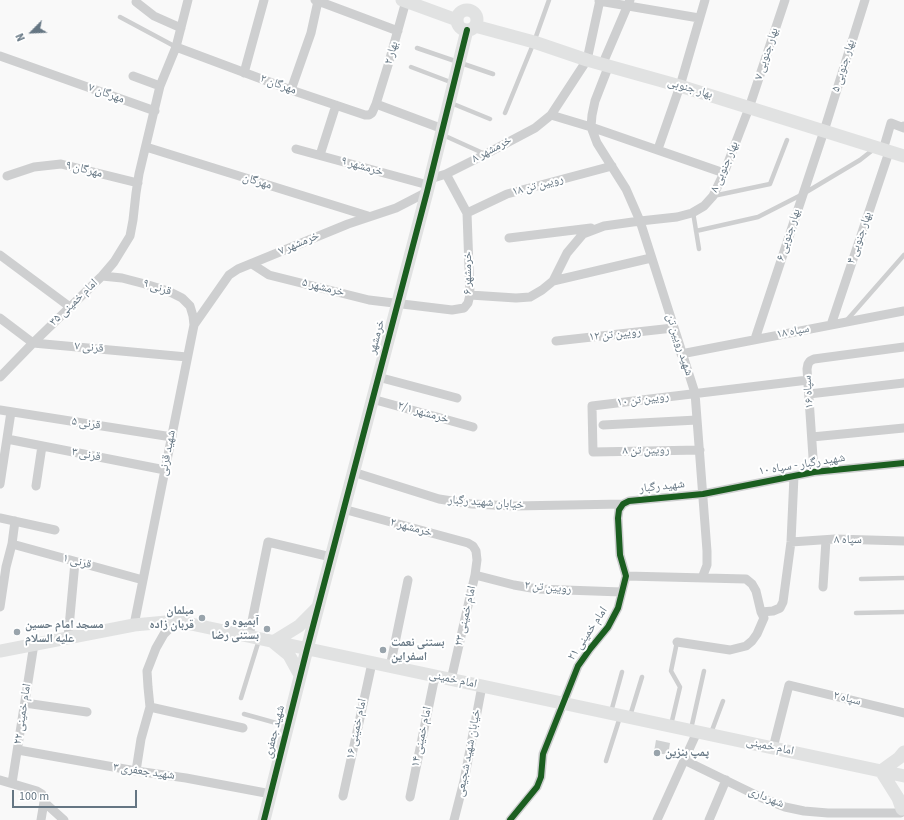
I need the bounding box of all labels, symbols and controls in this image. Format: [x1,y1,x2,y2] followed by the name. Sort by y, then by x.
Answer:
[12,12,52,52] north arrow
[752,26,782,82] street label: بهار جنوبی ۷
[12,31,29,43] text: N
[829,38,859,94] street label: بهار جنوبی ۵
[382,40,402,66] street label: بهار ۲
[258,72,298,98] street label: مهرگان ۲
[666,75,714,103] street label: بهار جنوبی
[86,81,126,107] street label: مهرگان ۷
[470,134,514,166] street label: خرمشهر ۸
[708,139,742,195] street label: بهار جنوبی ۸
[339,154,385,180] street label: خرمشهر ۹
[64,158,104,182] street label: مهرگان ۹
[241,171,273,193] street label: مهرگان
[511,172,565,200] street label: رویین تن ۱۸
[774,207,804,263] street label: بهار جنوبی ۶
[844,210,876,266] street label: بهار جنوبی ۴
[276,229,322,259] street label: خرمشهر ۷
[461,251,475,295] street label: خرمشهر ۶
[47,276,101,330] street label: امام خمینی ۳۵
[141,276,173,300] street label: قرنی ۹
[300,276,346,300] street label: خرمشهر ۵
[662,312,696,378] street label: شهید رویین تن
[365,318,389,356] street label: خرمشهر
[775,322,811,342] street label: سپاه ۱۸
[588,325,642,345] street label: رویین تن ۱۲
[74,340,104,356] street label: قرنی ۷
[801,375,817,409] street label: سپاه ۱۶
[616,390,670,410] street label: رویین تن ۱۰
[396,399,450,427] street label: خرمشهر ۲/۱
[70,415,102,433] street label: قرنی ۵
[157,429,179,477] street label: شهید قرنی
[622,443,670,459] street label: رویین تن ۸
[70,445,102,465] street label: قرنی ۳
[758,451,846,479] street label: شهید رگبار - سپاه ۱۰
[639,477,685,497] street label: شهید رگبار
[447,493,525,513] street label: خیابان شهید رگبار
[388,515,434,541] street label: خرمشهر ۲
[834,533,862,547] street label: سپاه ۸
[61,551,93,573] street label: قرنی ۱
[524,579,572,597] street label: رویین تن ۲
[452,584,480,648] street label: امام خمینی ۲۳
[149,604,194,632] place label: مبلمان قربان زاده
[565,604,611,664] street label: امام خمینی ۲۱
[197,613,207,623] marker: مبلمان قربان زاده
[211,615,259,643] place label: آبمیوه و بستنی رضا
[25,618,104,646] place label: مسجد امام حسین علیه السلام
[262,624,272,634] marker: آبمیوه و بستنی رضا
[12,627,22,637] marker: مسجد امام حسین علیه السلام
[391,636,445,664] place label: بستنی نعمت اسفراین
[378,645,388,655] marker: بستنی نعمت اسفراین
[428,668,478,692] street label: امام خمینی
[11,683,35,745] street label: امام خمینی ۲۲
[832,689,862,709] street label: سپاه ۲
[344,697,370,761] street label: امام خمینی ۱۶
[261,704,289,760] street label: شهید جعفری
[409,705,435,769] street label: امام خمینی ۱۴
[453,708,485,798] street label: خیابان شهید شجیعی
[745,735,795,759] street label: امام خمینی
[665,746,709,760] place label: پمپ بنزین
[652,748,662,758] marker: پمپ بنزین
[112,761,176,783] street label: شهید جعفری ۳
[14,782,139,808] scale bar
[746,784,786,812] street label: شهرداری
[19,788,49,805] text: 100 m

